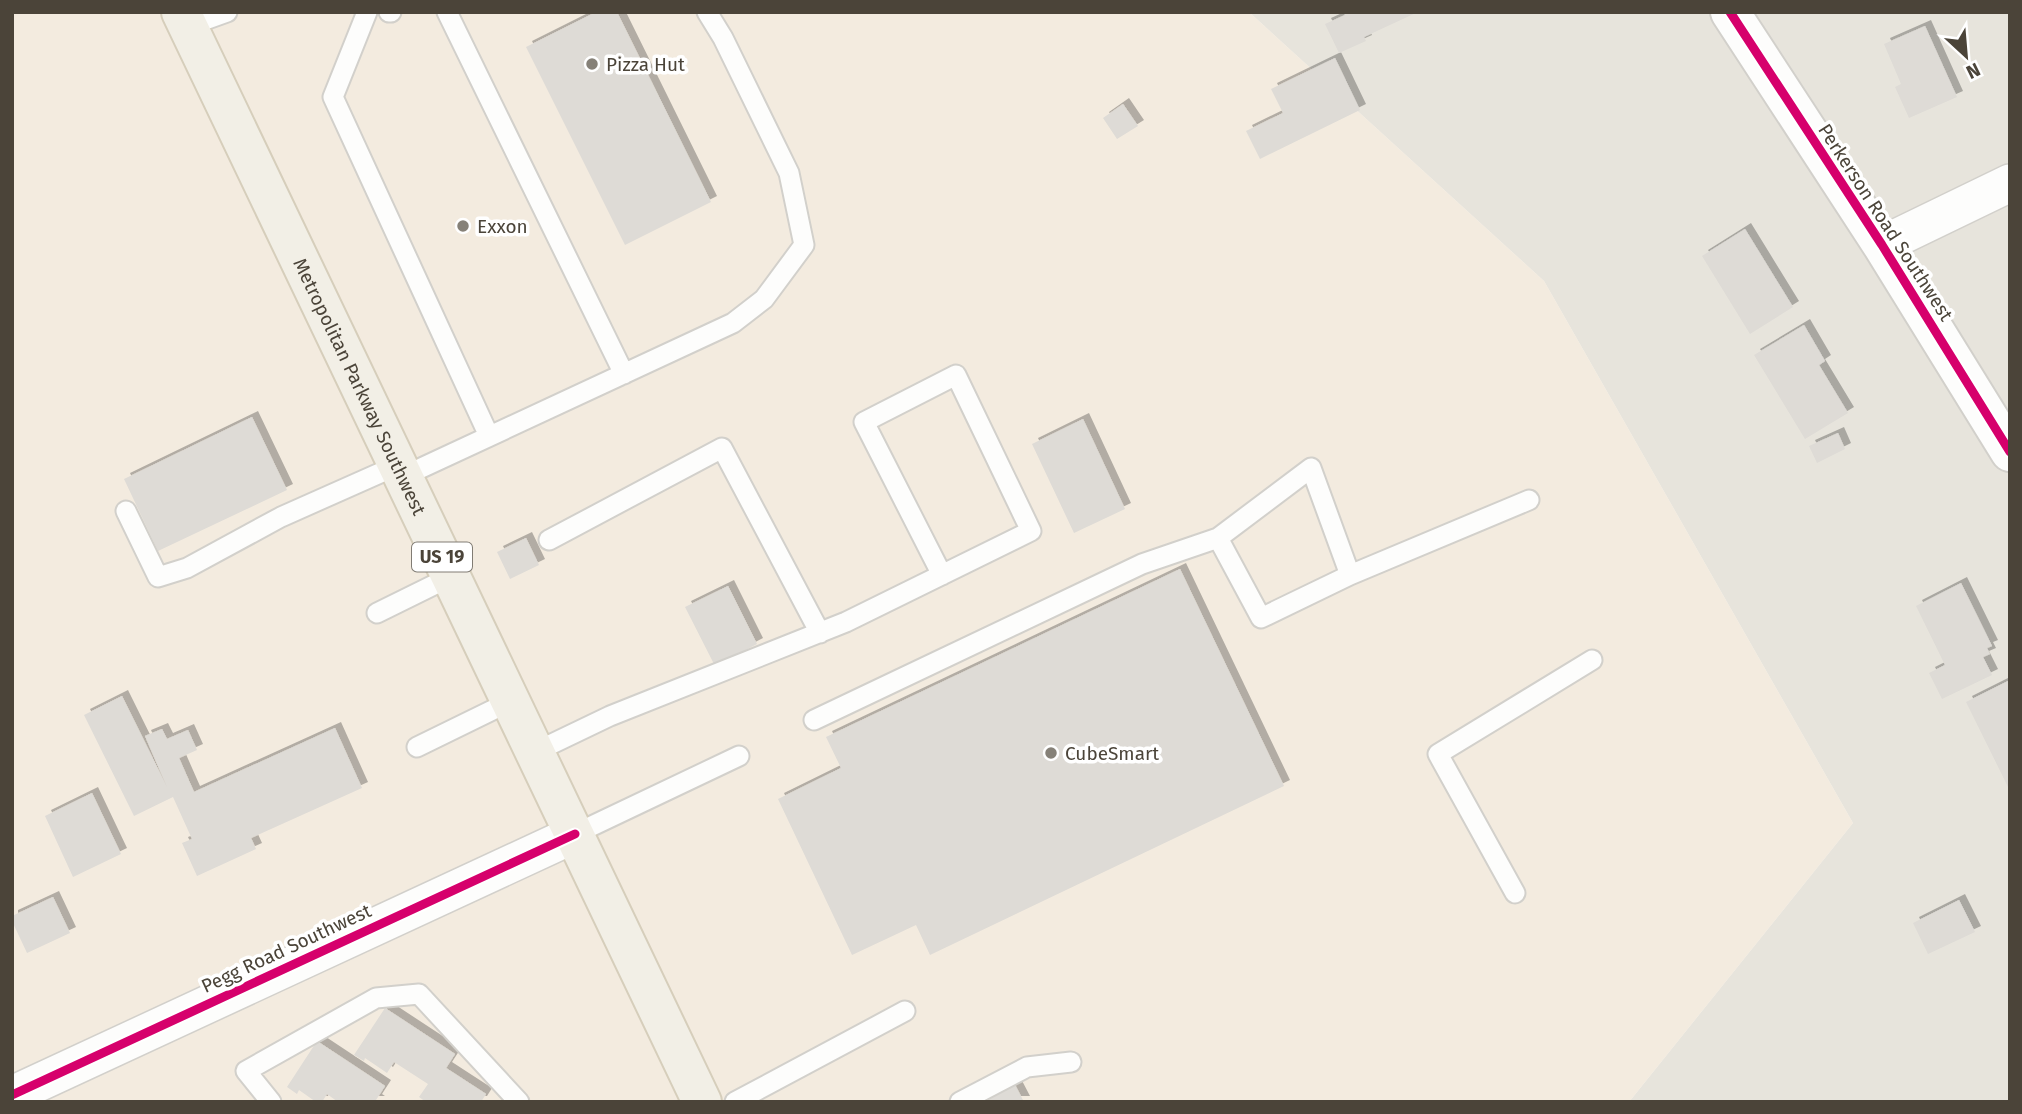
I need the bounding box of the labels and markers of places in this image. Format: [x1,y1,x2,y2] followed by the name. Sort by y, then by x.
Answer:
[606,53,685,76] place label: Pizza Hut
[584,56,600,72] marker: Pizza Hut
[477,215,528,238] place label: Exxon
[455,218,471,234] marker: Exxon
[1065,742,1159,765] place label: CubeSmart
[1043,745,1059,761] marker: CubeSmart

